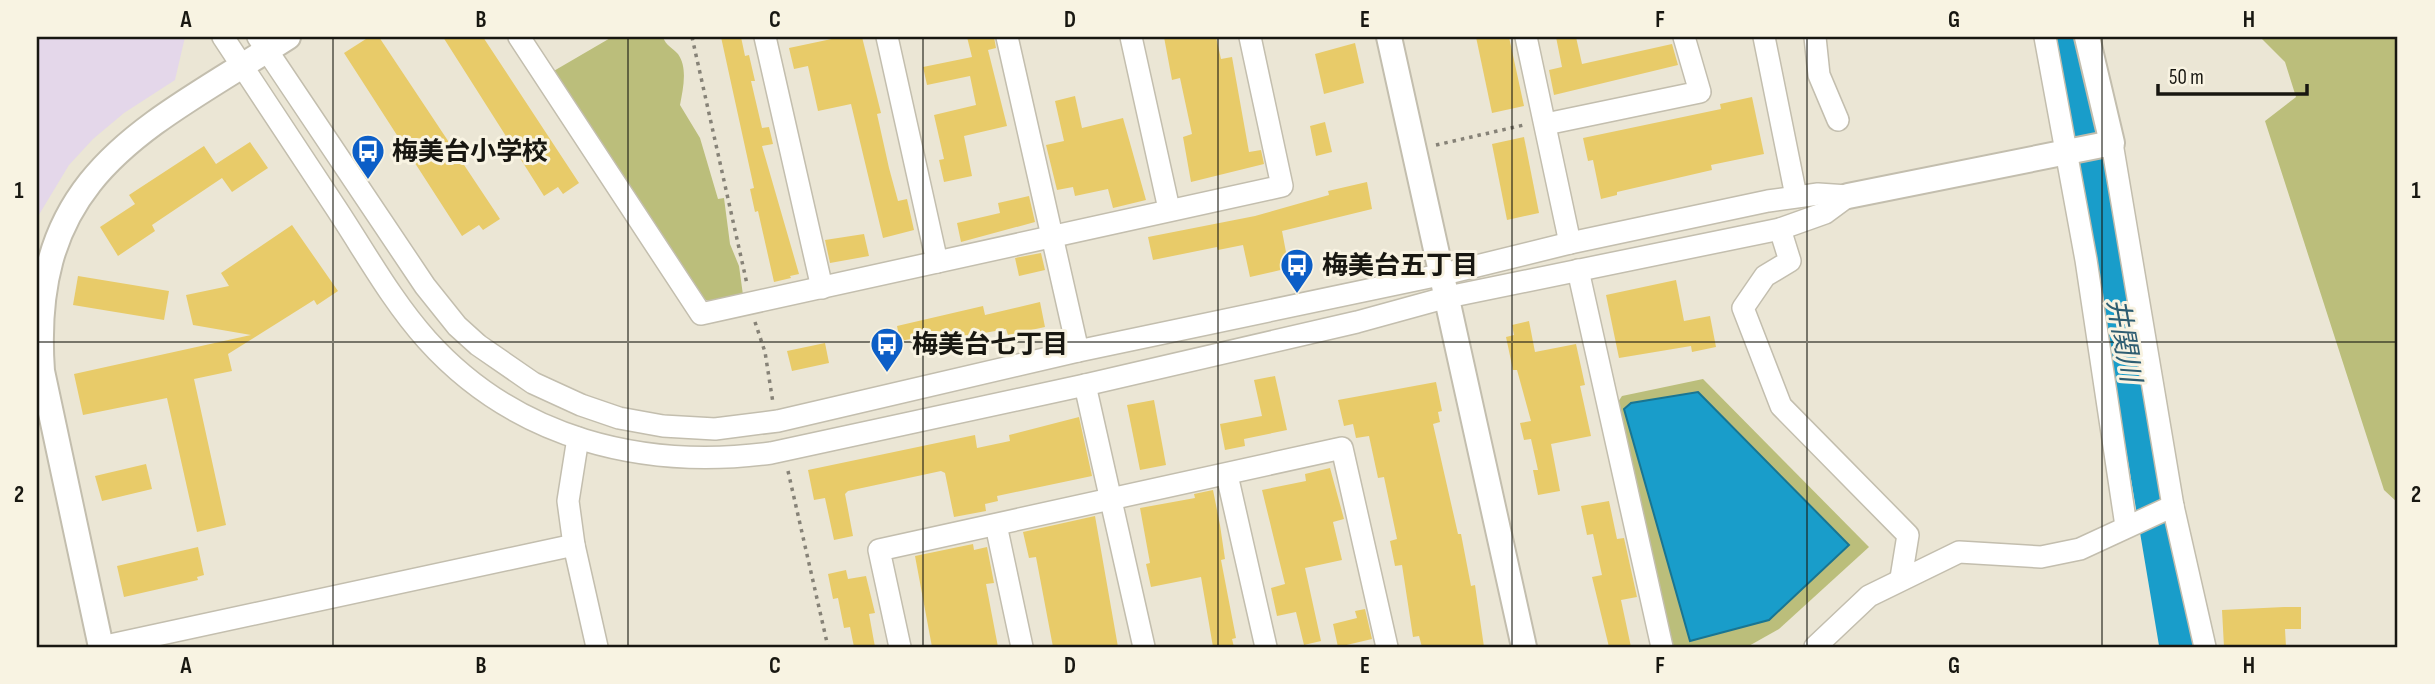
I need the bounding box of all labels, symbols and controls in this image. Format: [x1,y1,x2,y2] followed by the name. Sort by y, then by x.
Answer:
[180,6,193,34] text: A
[476,6,487,34] text: B
[769,6,781,34] text: C
[1064,6,1076,34] text: D
[1360,6,1370,34] text: E
[1655,6,1665,34] text: F
[1948,6,1960,34] text: G
[2243,6,2255,34] text: H
[2158,52,2307,96] scale bar
[2169,65,2204,90] text: 50 m
[349,132,387,181] bus stop icon: 梅美台小学校
[392,137,548,168] place label: 梅美台小学校
[14,177,24,205] text: 1
[2411,177,2421,205] text: 1
[1278,246,1316,295] bus stop icon: 梅美台五丁目
[1322,251,1478,282] place label: 梅美台五丁目
[2100,296,2148,387] water label: 井関川
[868,325,906,374] bus stop icon: 梅美台七丁目
[912,330,1068,361] place label: 梅美台七丁目
[14,481,24,509] text: 2
[2411,481,2421,509] text: 2
[180,652,193,680] text: A
[476,652,487,680] text: B
[769,652,781,680] text: C
[1064,652,1076,680] text: D
[1360,652,1370,680] text: E
[1655,652,1665,680] text: F
[1948,652,1960,680] text: G
[2243,652,2255,680] text: H

